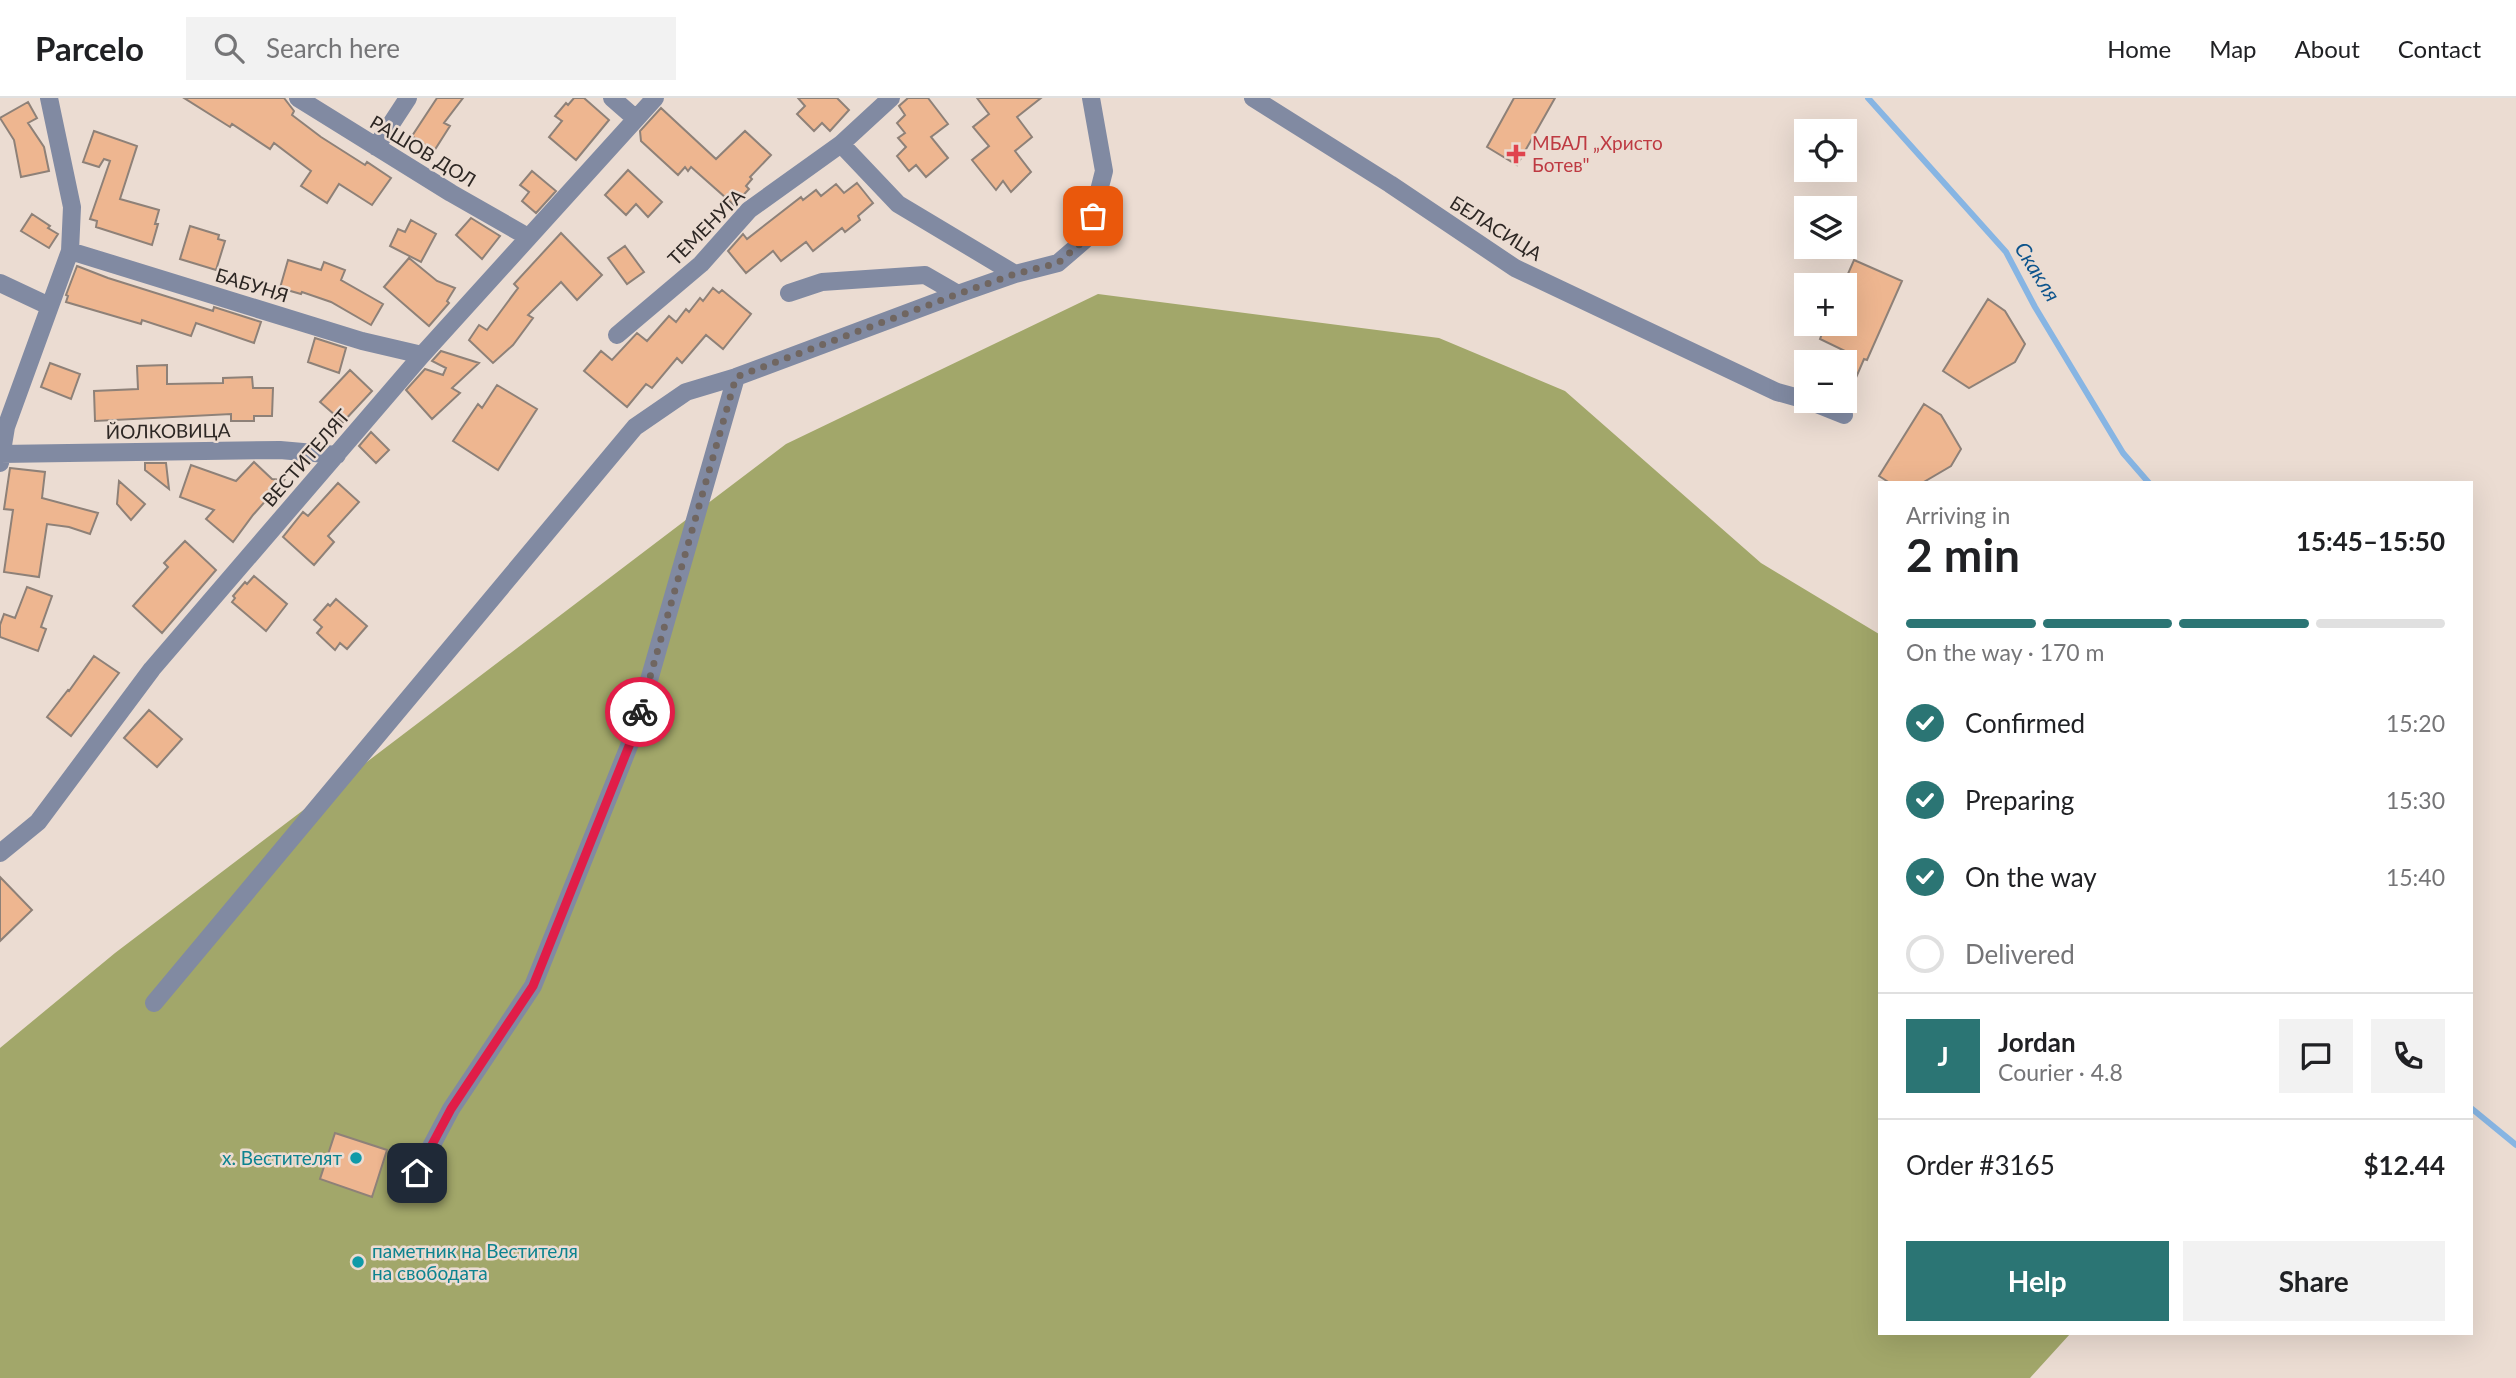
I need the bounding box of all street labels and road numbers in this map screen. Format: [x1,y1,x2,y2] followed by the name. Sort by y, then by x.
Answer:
[366,110,480,191] street label: РАШОВ ДОЛ
[663,184,749,270] street label: ТЕМЕНУГА
[1446,190,1547,265] street label: БЕЛАСИЦА
[213,263,291,307] street label: БАБУНЯ
[257,404,354,511] street label: ВЕСТИТЕЛЯТ
[105,418,231,443] street label: ЙОЛКОВИЦА

